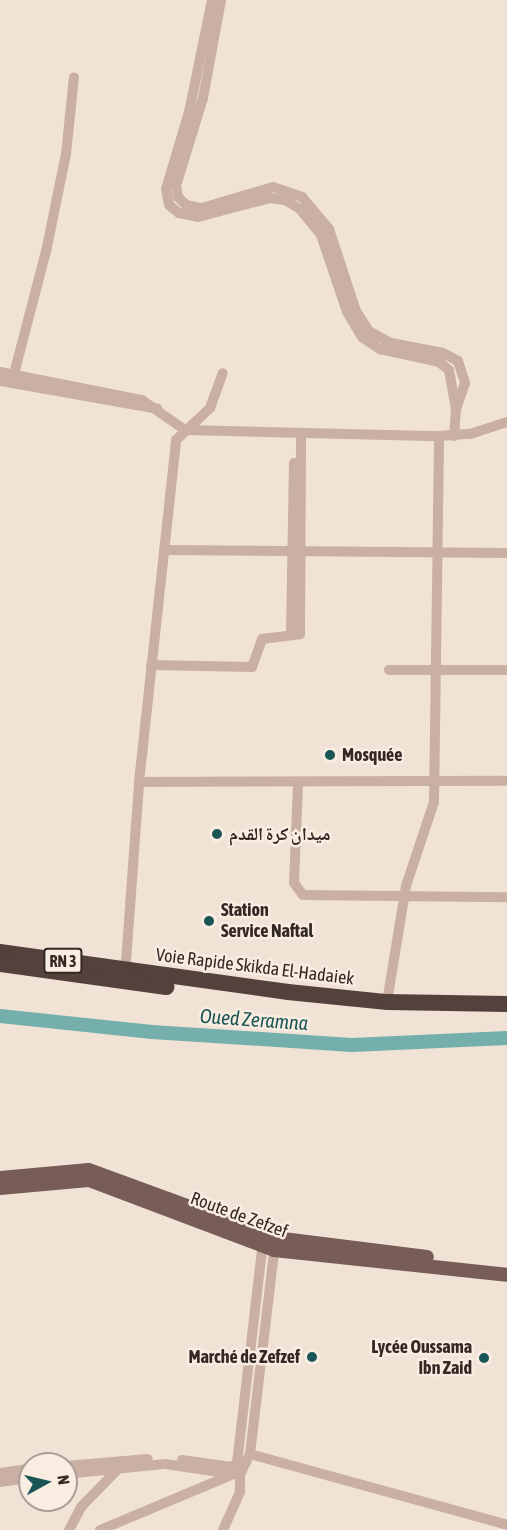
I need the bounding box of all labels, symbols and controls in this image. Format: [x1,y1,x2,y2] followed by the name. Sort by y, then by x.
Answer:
[342,744,402,766] place label: Mosquée
[323,748,337,762] marker: Mosquée
[229,823,331,845] place label: ميدان كرة القدم
[210,827,224,841] marker: ميدان كرة القدم
[221,900,313,942] place label: Station Service Naftal
[202,914,216,928] marker: Station Service Naftal
[155,944,355,990] street label: Voie Rapide Skikda El-Hadaiek
[42,948,84,974] road number: RN 3
[199,1003,309,1035] water label: Oued Zeramna
[188,1187,290,1243] street label: Route de Zefzef
[371,1337,472,1380] place label: Lycée Oussama Ibn Zaid
[188,1346,300,1368] place label: Marché de Zefzef
[305,1350,319,1364] marker: Marché de Zefzef
[477,1351,491,1365] marker: Lycée Oussama Ibn Zaid
[18,1452,78,1512] north arrow
[54,1474,73,1486] text: N

